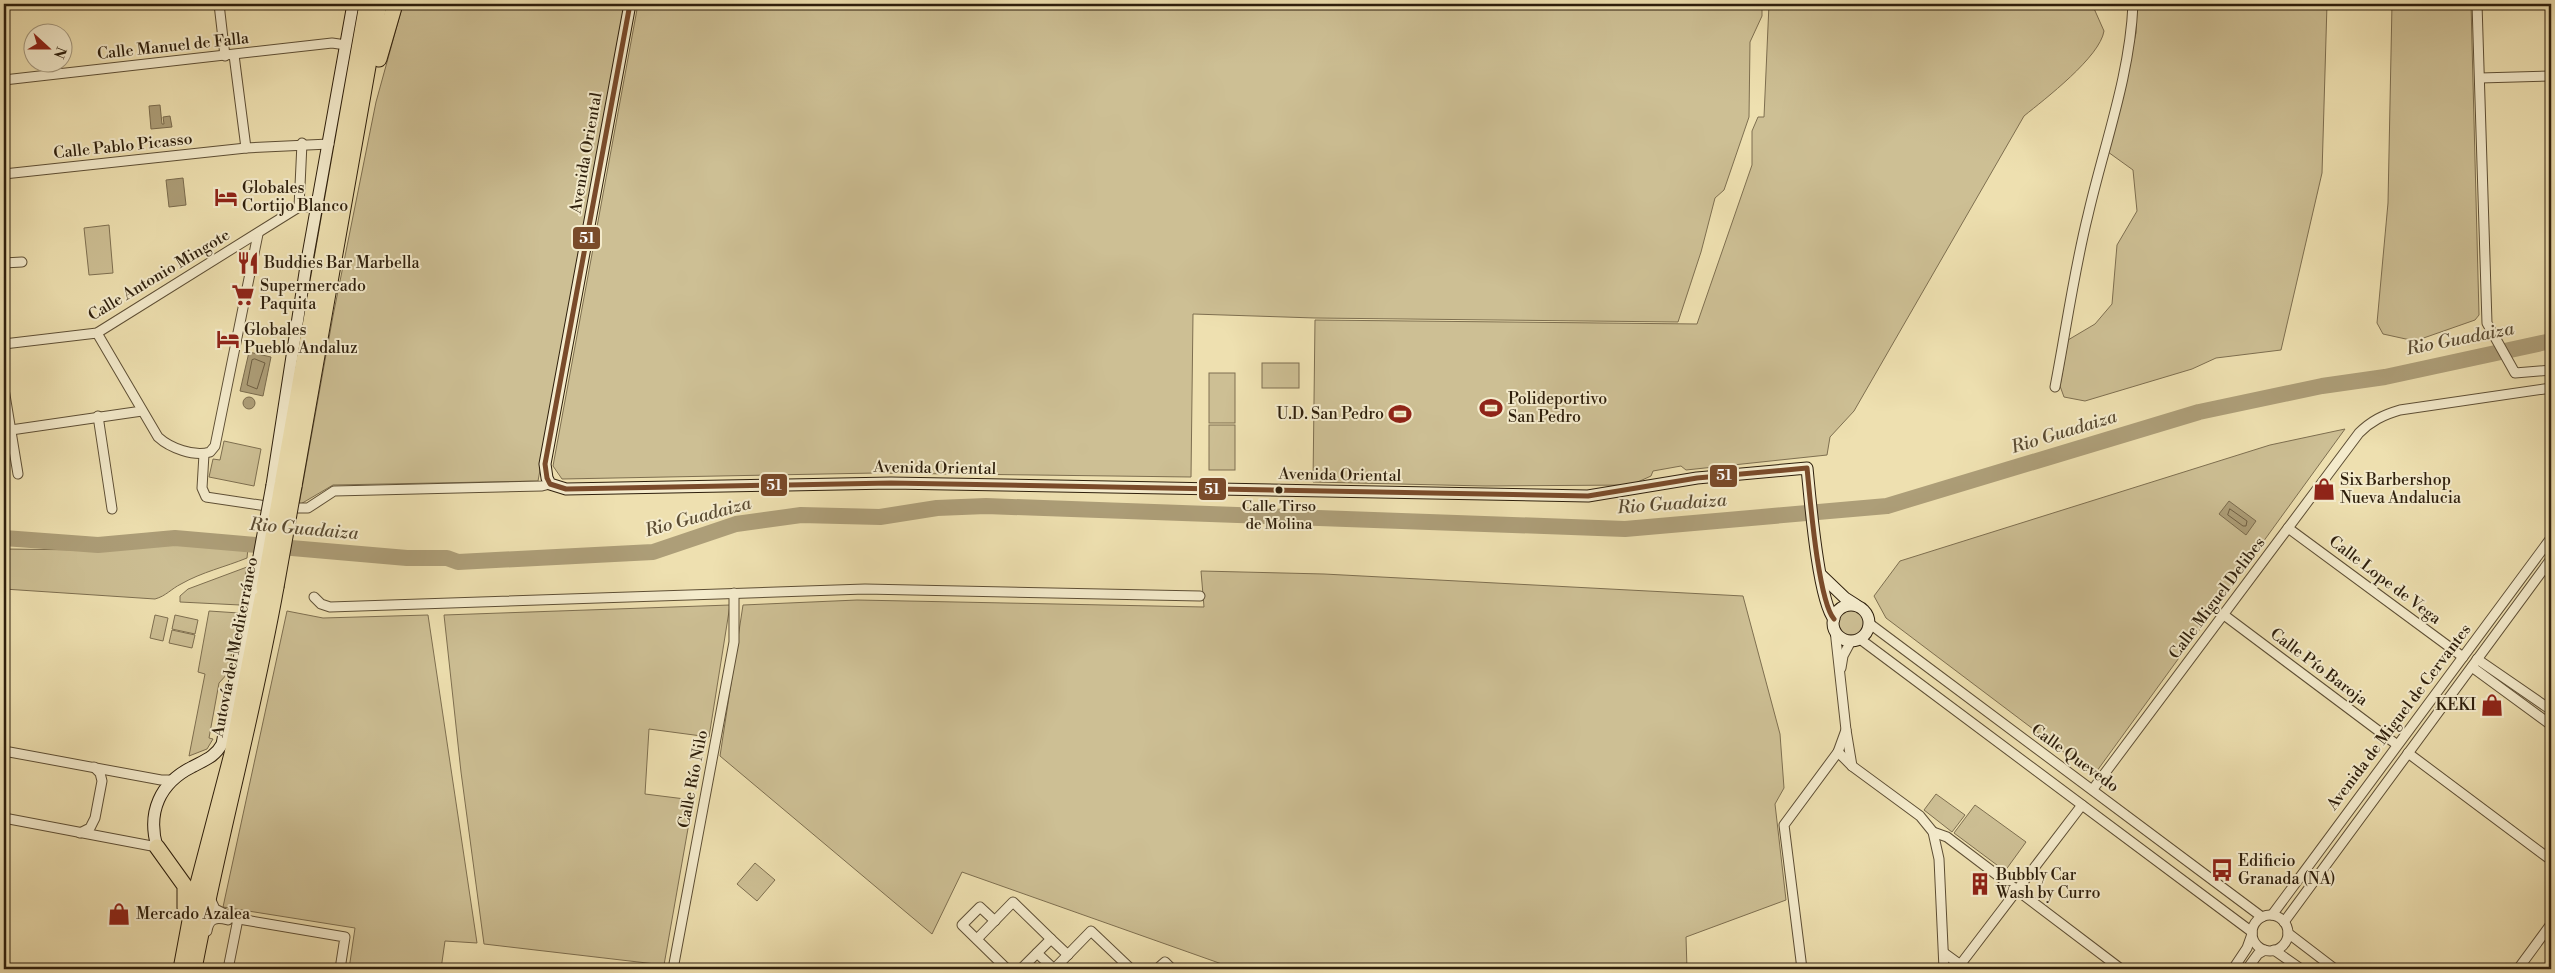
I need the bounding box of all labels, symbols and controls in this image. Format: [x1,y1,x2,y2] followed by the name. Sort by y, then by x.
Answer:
[22,22,72,72] north arrow
[96,28,251,64] street label: Calle Manuel de Falla
[49,44,70,61] text: N
[565,91,607,216] street label: Avenida Oriental
[52,129,194,163] street label: Calle Pablo Picasso
[242,178,348,216] place label: Globales Cortijo Blanco
[213,184,239,210] hotel icon: Globales Cortijo Blanco
[85,225,233,325] street label: Calle Antonio Mingote
[572,226,601,250] line badge: 51
[579,230,595,248] text: 51
[235,250,261,276] restaurant icon: Buddies Bar Marbella
[263,253,420,273] place label: Buddies Bar Marbella
[260,276,366,314] place label: Supermercado Paquita
[230,282,256,308] supermarket icon: Supermercado Paquita
[2403,317,2517,361] water label: Rio Guadaiza
[244,320,358,358] place label: Globales Pueblo Andaluz
[215,326,241,352] hotel icon: Globales Pueblo Andaluz
[1508,389,1607,427] place label: Polideportivo San Pedro
[1478,395,1504,421] sports icon: Polideportivo San Pedro
[1387,401,1413,427] sports icon: U.D. San Pedro
[1277,404,1384,424] place label: U.D. San Pedro
[2007,405,2121,459] water label: Rio Guadaiza
[872,457,997,479] street label: Avenida Oriental
[1277,464,1402,486] street label: Avenida Oriental
[1709,464,1738,488] line badge: 51
[1716,467,1732,485] text: 51
[2340,470,2462,508] place label: Six Barbershop Nueva Andalucia
[760,473,788,497] line badge: 51
[2311,476,2337,502] shop icon: Six Barbershop Nueva Andalucia
[766,477,782,495] text: 51
[1198,477,1227,501] line badge: 51
[1204,481,1220,499] text: 51
[1274,485,1284,495] marker: Calle Tirso de Molina
[1616,489,1728,519] water label: Rio Guadaiza
[641,491,755,543] water label: Rio Guadaiza
[1242,497,1316,534] place label: Calle Tirso de Molina
[248,513,360,545] water label: Rio Guadaiza
[2325,531,2446,629] street label: Calle Lope de Vega
[2165,533,2269,663] street label: Calle Miguel Delibes
[208,555,262,740] street label: Autovía del Mediterráneo
[2322,620,2476,815] street label: Avenida de Miguel de Cervantes
[2266,624,2372,711] street label: Calle Pío Baroja
[2479,692,2505,718] shop icon: KEKI
[2436,695,2476,715] place label: KEKI
[2027,720,2123,796] street label: Calle Quevedo
[674,728,712,830] street label: Calle Río Nilo
[2238,851,2336,889] place label: Edificio Granada (NA)
[2209,857,2235,883] bus stop icon: Edificio Granada (NA)
[1995,865,2100,903] place label: Bubbly Car Wash by Curro
[1967,871,1993,897] building icon: Bubbly Car Wash by Curro
[106,901,132,927] shop icon: Mercado Azalea
[136,904,251,924] place label: Mercado Azalea

